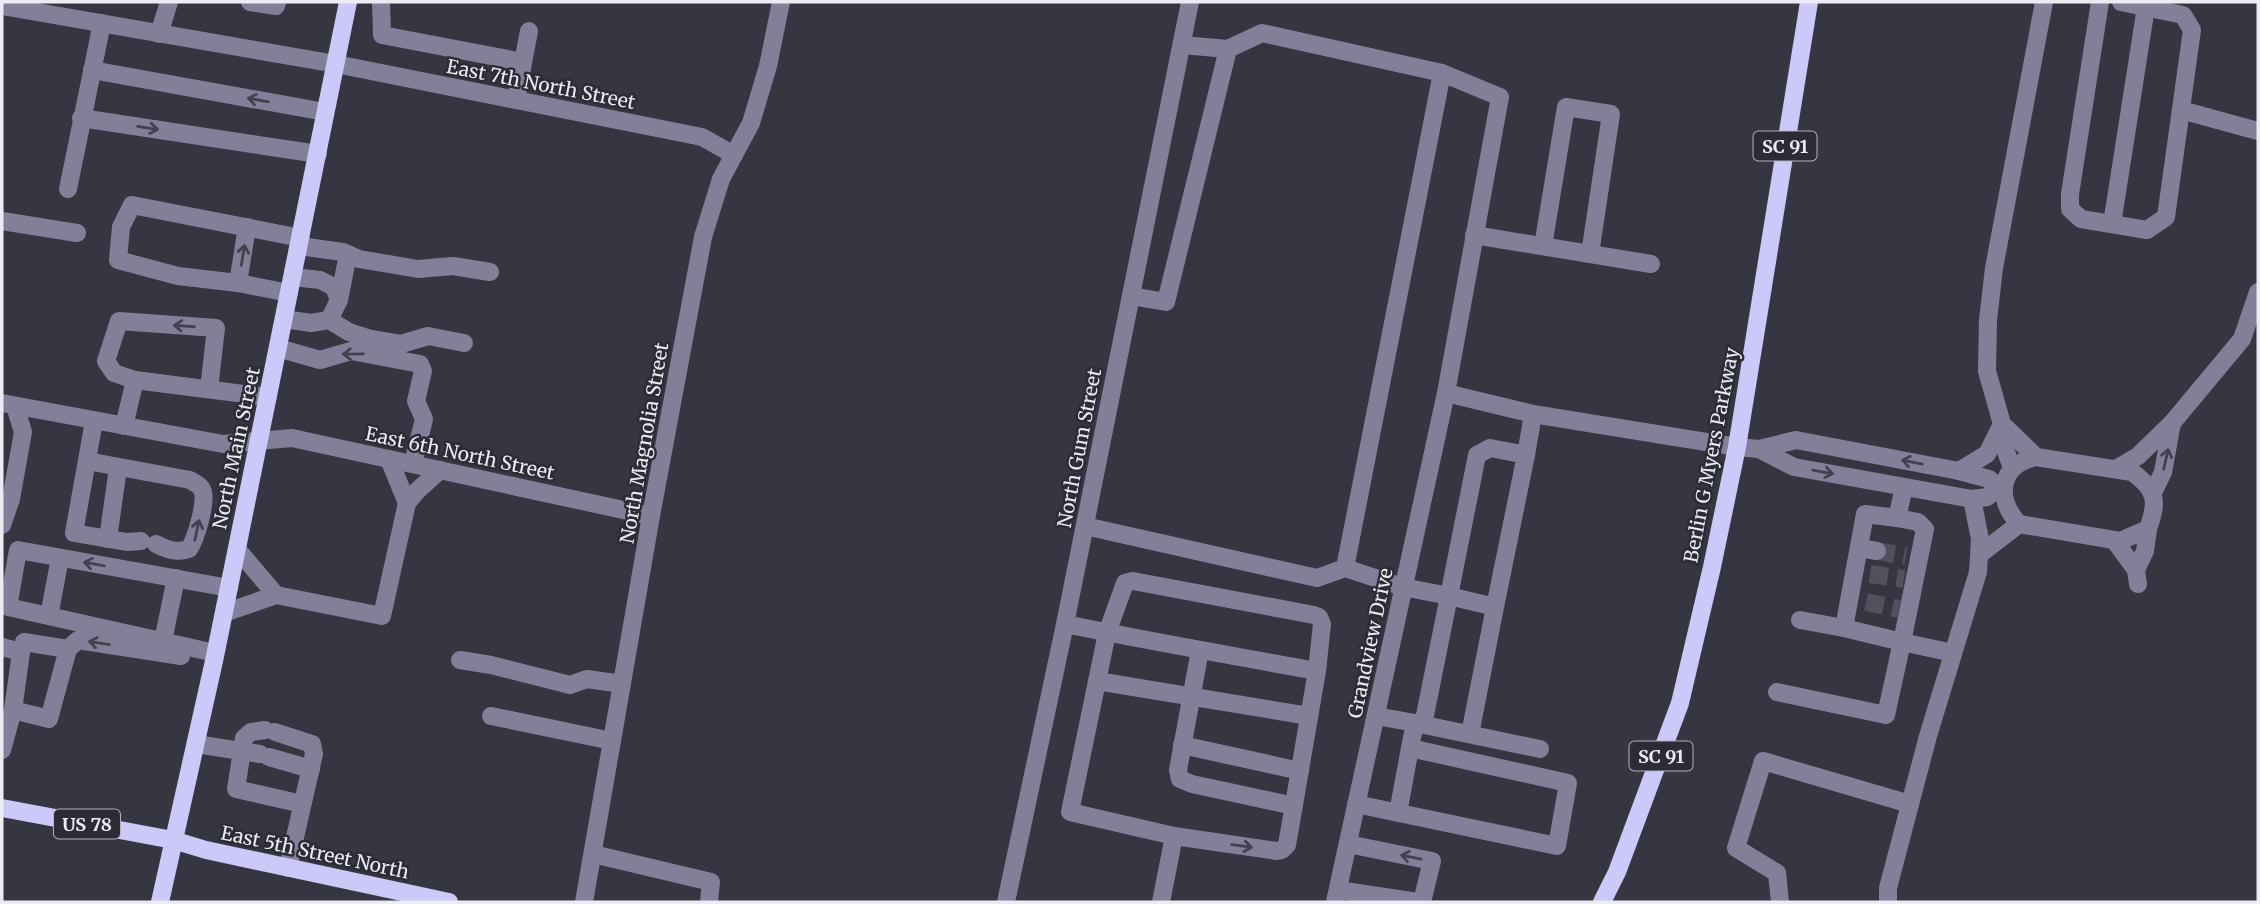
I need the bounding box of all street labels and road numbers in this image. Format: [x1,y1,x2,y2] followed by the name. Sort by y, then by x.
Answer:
[445,54,638,114] street label: East 7th North Street
[1754,132,1816,160] road number: SC 91
[614,340,674,545] street label: North Magnolia Street
[1678,345,1744,565] street label: Berlin G Myers Parkway
[207,364,265,531] street label: North Main Street
[1052,366,1106,530] street label: North Gum Street
[363,421,557,485] street label: East 6th North Street
[1342,566,1398,720] street label: Grandview Drive
[1630,742,1692,770] road number: SC 91
[54,810,120,838] road number: US 78
[219,820,412,884] street label: East 5th Street North

